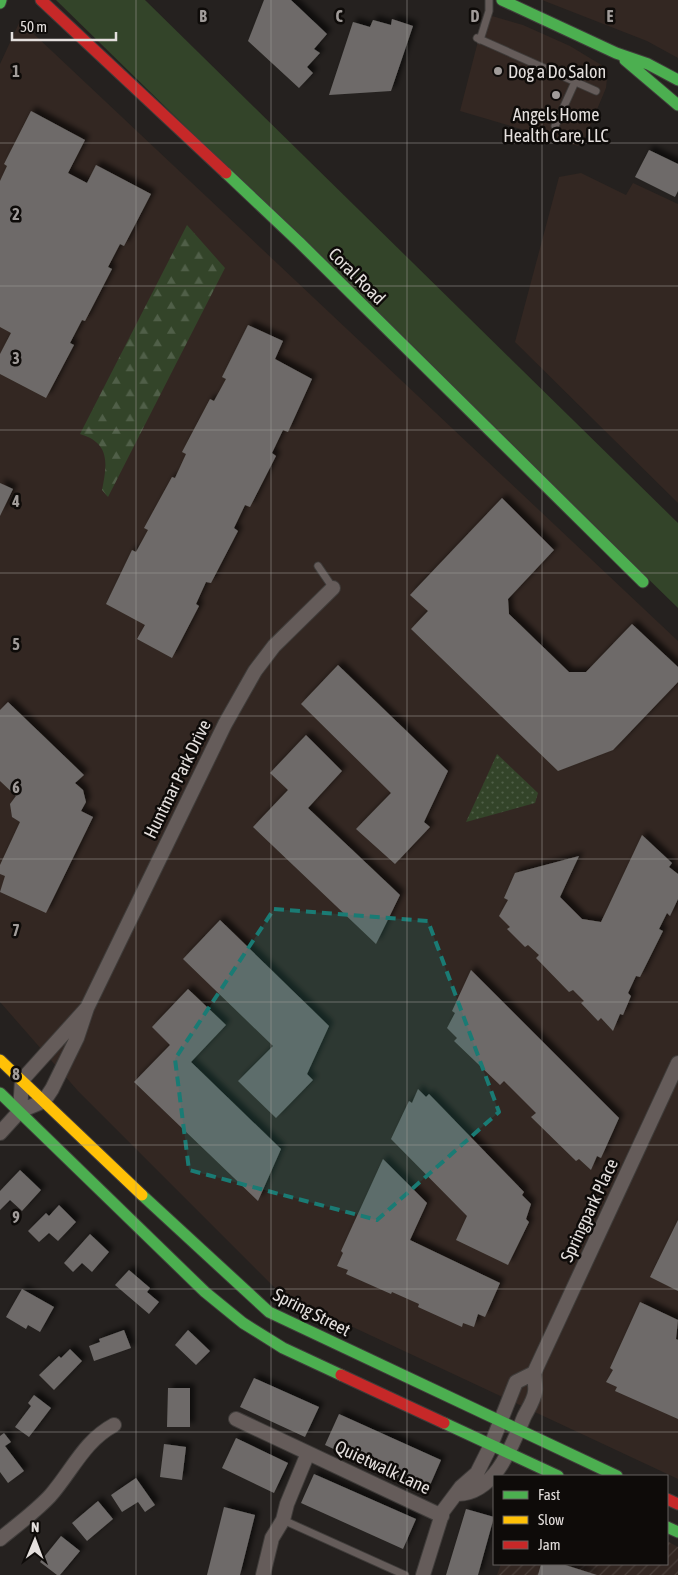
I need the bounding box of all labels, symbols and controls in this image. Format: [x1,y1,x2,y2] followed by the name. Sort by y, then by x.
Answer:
[199,7,207,25] text: B
[335,7,343,25] text: C
[471,7,480,25] text: D
[607,7,614,25] text: E
[12,10,116,42] scale bar
[20,18,47,35] text: 50 m
[508,61,606,82] place label: Dog a Do Salon
[12,62,20,80] text: 1
[492,65,504,77] marker: Dog a Do Salon
[550,89,562,101] marker: Angels Home Health Care, LLC
[503,104,609,146] place label: Angels Home Health Care, LLC
[12,205,20,223] text: 2
[324,243,390,309] street label: Coral Road
[12,349,20,367] text: 3
[11,492,20,510] text: 4
[12,635,20,653] text: 5
[139,716,215,842] street label: Huntmar Park Drive
[12,778,20,796] text: 6
[12,921,20,939] text: 7
[12,1065,20,1083] text: 8
[556,1155,622,1265] street label: Springpark Place
[12,1208,20,1226] text: 9
[270,1284,354,1340] street label: Spring Street
[332,1436,434,1498] street label: Quietwalk Lane
[493,1475,668,1565] legend
[538,1486,560,1503] text: Fast
[538,1511,564,1528] text: Slow
[10,1515,60,1565] north arrow
[31,1519,39,1535] text: N
[538,1536,561,1553] text: Jam

